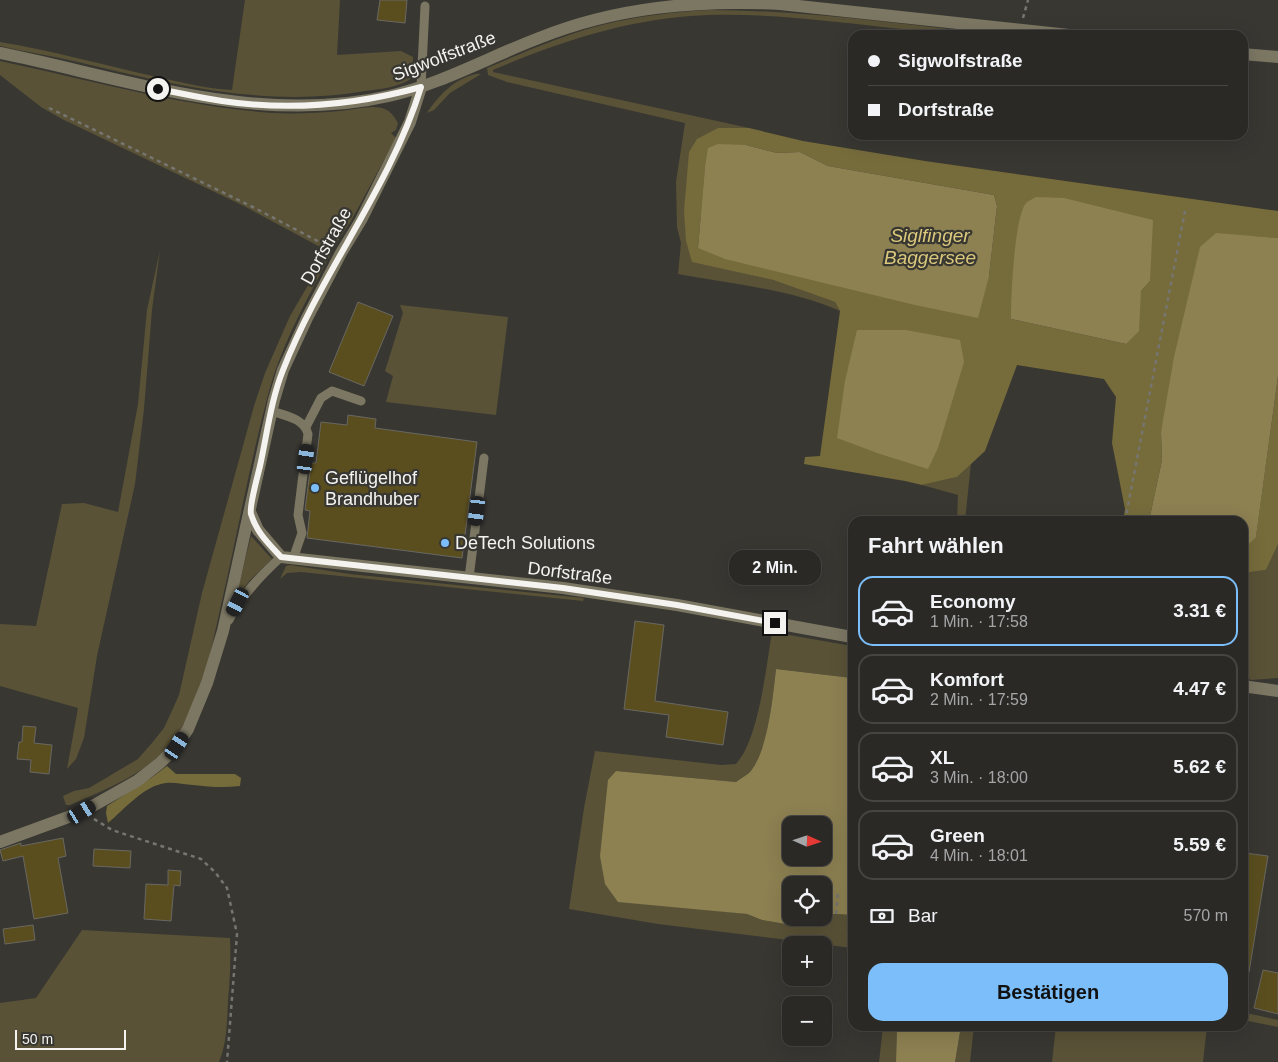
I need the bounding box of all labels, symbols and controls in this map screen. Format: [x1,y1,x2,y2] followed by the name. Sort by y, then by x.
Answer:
[390,27,498,85] street label: Sigwolfstraße
[898,50,1023,71] text: Sigwolfstraße
[147,78,169,100] route start
[898,99,994,120] text: Dorfstraße
[297,204,355,288] street label: Dorfstraße
[884,225,976,268] water label: Siglfinger Baggersee
[296,443,315,475] car
[325,468,419,509] place label: Geflügelhof Brandhuber
[309,482,321,494] marker: Geflügelhof Brandhuber
[467,495,486,527] car
[455,533,595,553] place label: DeTech Solutions
[868,533,1004,558] text: Fahrt wählen
[439,537,451,549] marker: DeTech Solutions
[729,550,821,586] callout: 2 Min.
[527,558,613,588] street label: Dorfstraße
[752,559,798,576] text: 2 Min.
[224,585,251,619] car
[870,589,915,634] icon: car
[930,591,1016,612] text: Economy
[1173,600,1226,621] text: 3.31 €
[764,612,786,634] route end
[930,613,1028,630] text: 1 Min. · 17:58
[870,667,915,712] icon: car
[930,669,1004,690] text: Komfort
[1173,678,1226,699] text: 4.47 €
[930,691,1028,708] text: 2 Min. · 17:59
[162,729,191,763] car
[870,745,915,790] icon: car
[930,747,954,768] text: XL
[1173,756,1226,777] text: 5.62 €
[930,769,1028,786] text: 3 Min. · 18:00
[65,798,98,826] car
[782,816,832,866] north arrow
[782,816,832,1046] map controls
[870,823,915,868] icon: car
[930,825,985,846] text: Green
[1173,834,1226,855] text: 5.59 €
[930,847,1028,864] text: 4 Min. · 18:01
[782,876,832,926] button: locate
[868,902,896,930] icon: cash
[908,905,938,926] text: Bar
[1184,907,1228,924] text: 570 m
[782,936,832,986] button: +
[868,963,1228,1021] button: Bestätigen
[782,996,832,1046] button: −
[15,1027,126,1050] scale bar
[22,1031,53,1047] text: 50 m

